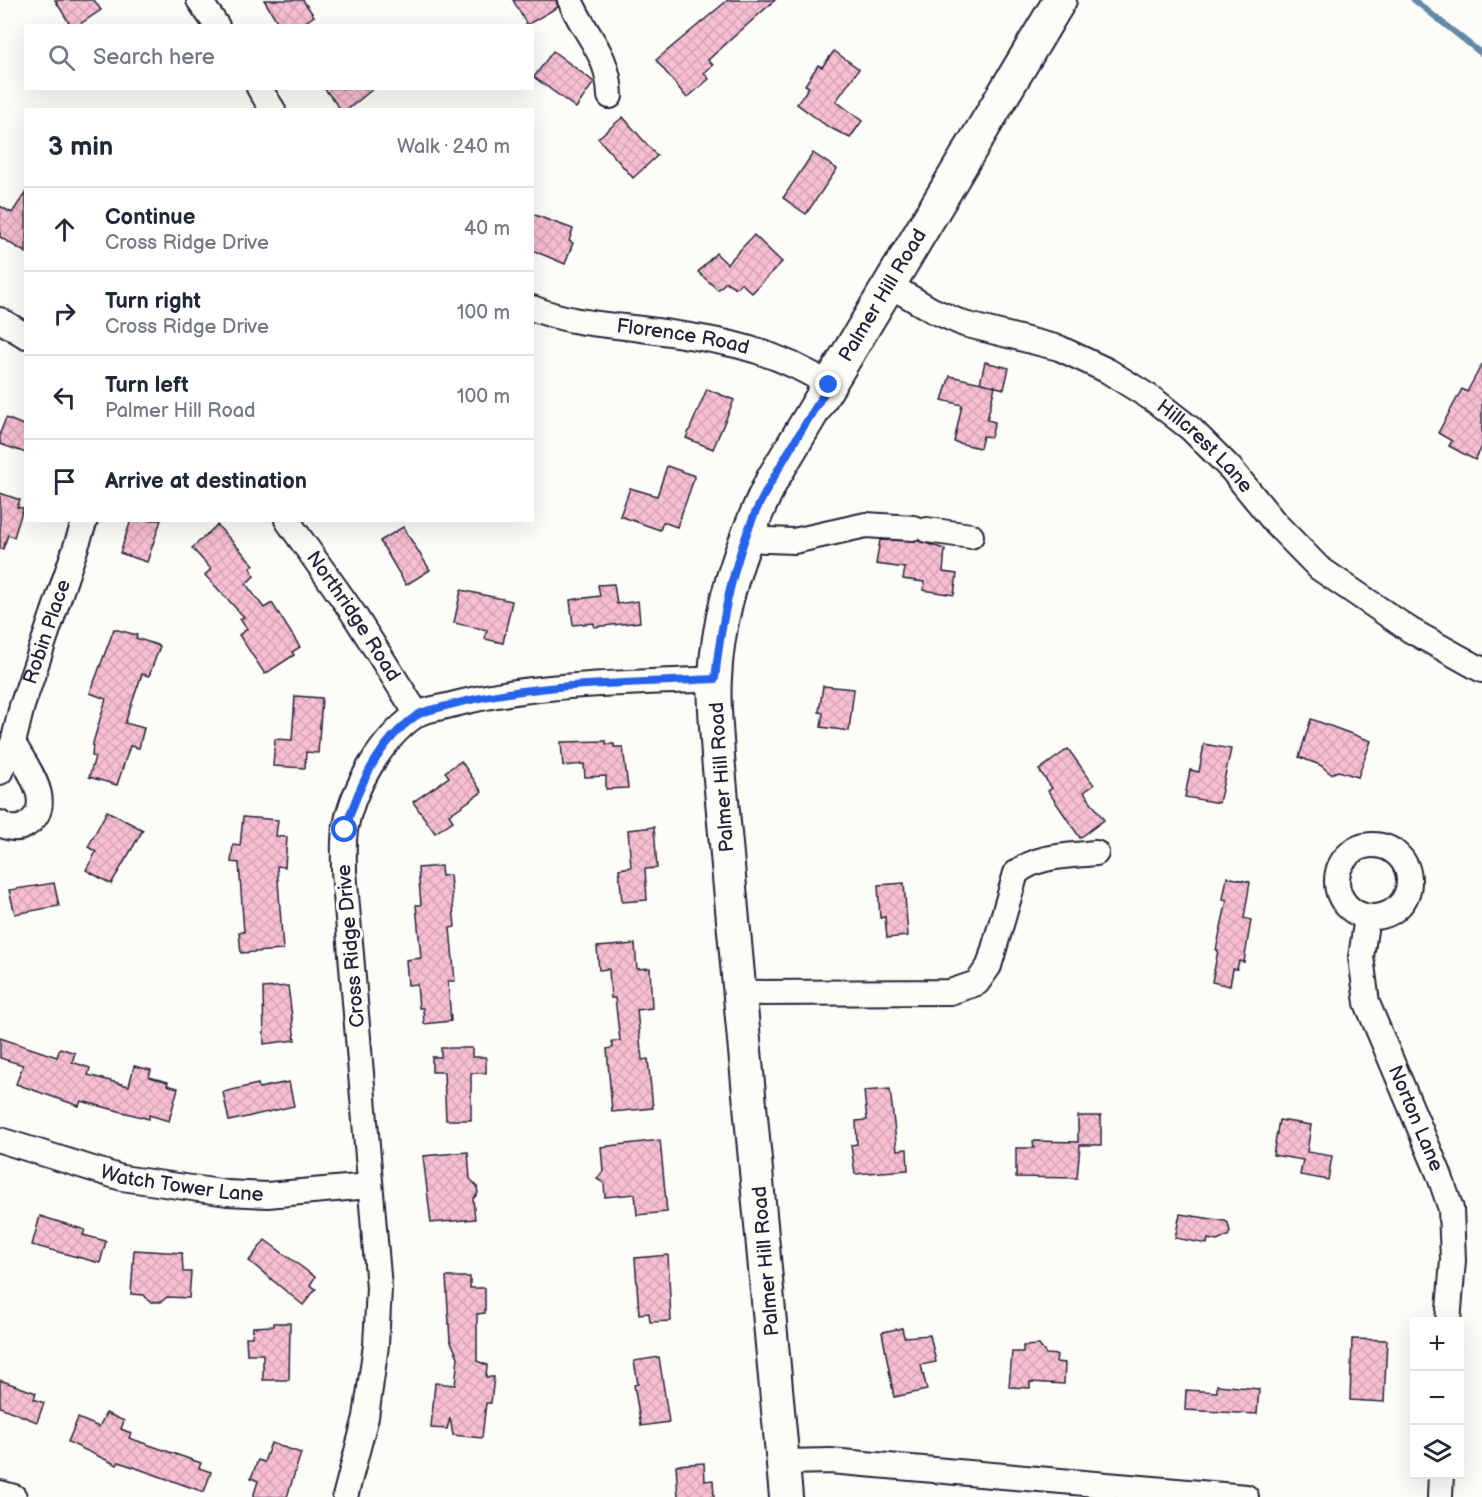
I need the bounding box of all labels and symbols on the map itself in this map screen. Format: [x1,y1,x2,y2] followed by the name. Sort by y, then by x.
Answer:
[834,225,932,366] street label: Palmer Hill Road
[615,314,752,360] street label: Florence Road
[815,371,841,397] route end
[1152,395,1258,498] street label: Hillcrest Lane
[301,547,405,686] street label: Northridge Road
[18,576,76,687] street label: Robin Place
[705,701,739,853] street label: Palmer Hill Road
[331,816,357,842] route start
[332,863,370,1029] street label: Cross Ridge Drive
[1383,1062,1449,1175] street label: Norton Lane
[97,1160,264,1207] street label: Watch Tower Lane
[747,1185,785,1337] street label: Palmer Hill Road

